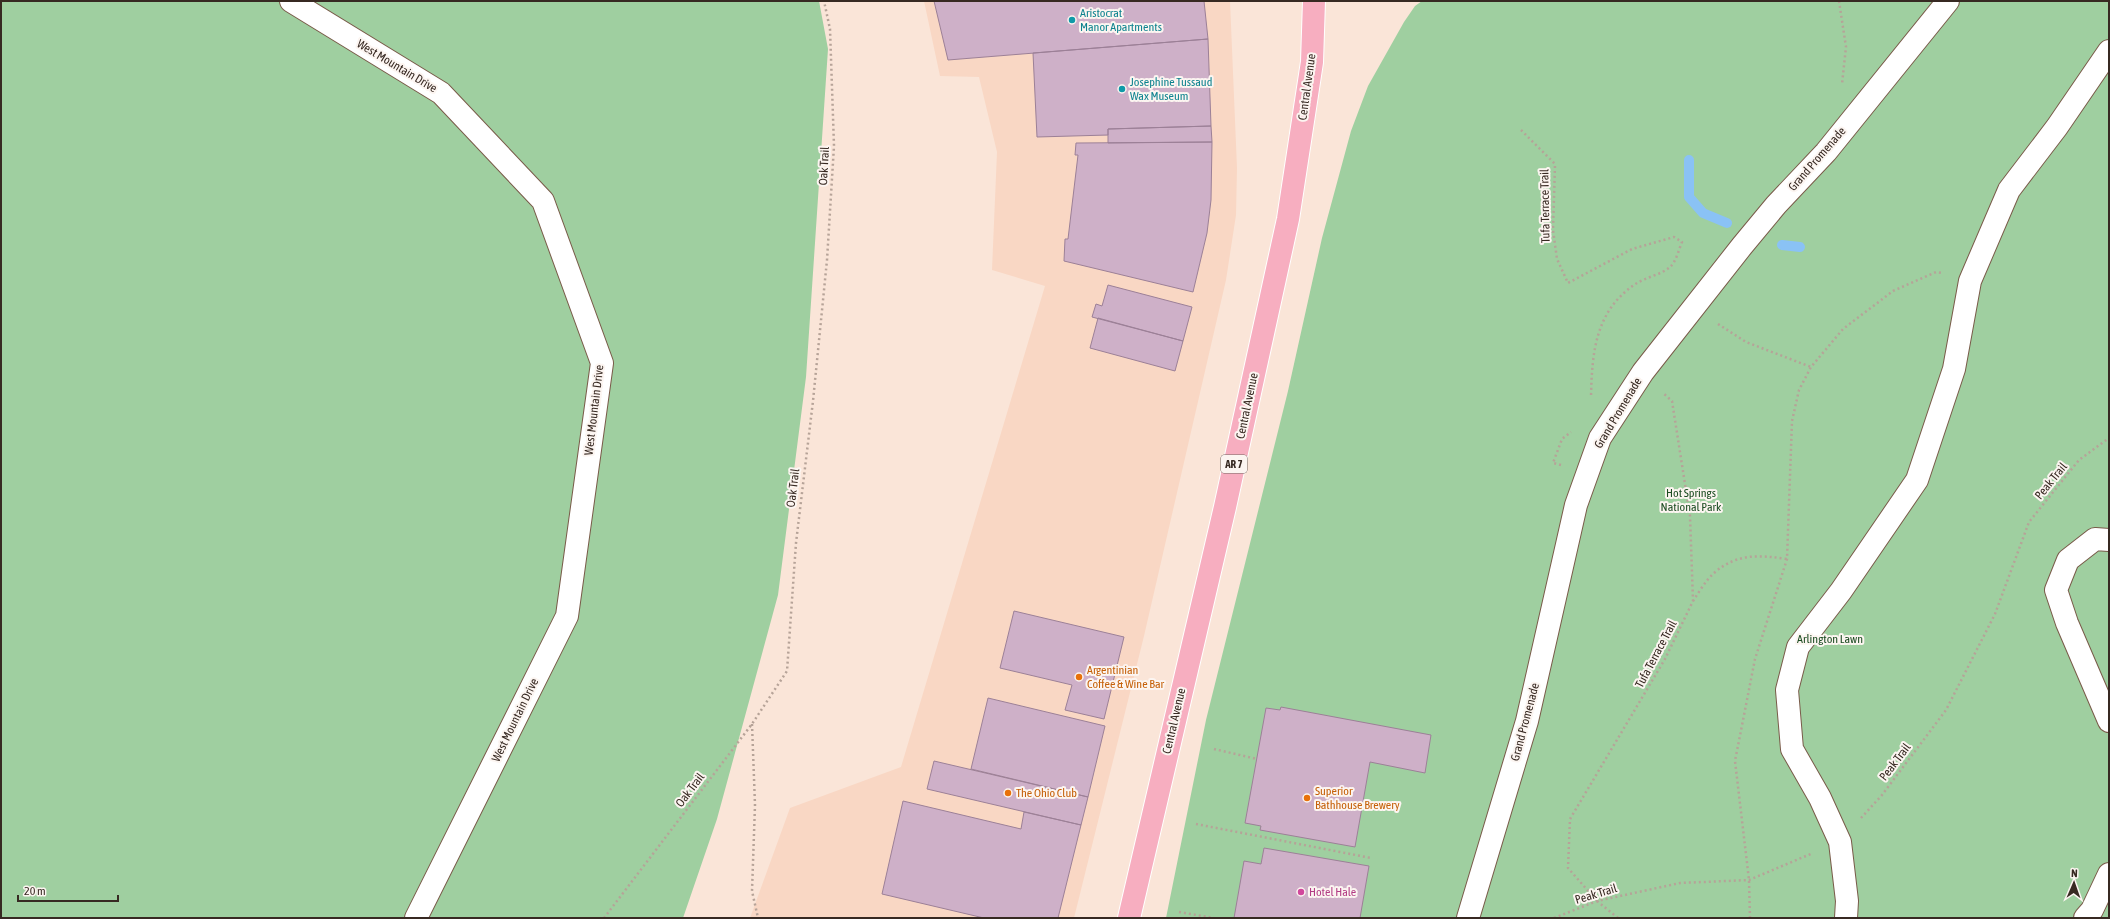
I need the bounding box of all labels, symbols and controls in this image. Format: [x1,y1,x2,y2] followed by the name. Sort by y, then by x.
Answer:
[1080,6,1162,34] place label: Aristocrat Manor Apartments
[1067,15,1077,25] marker: Aristocrat Manor Apartments
[354,37,440,95] street label: West Mountain Drive
[1295,53,1319,121] street label: Central Avenue
[1130,75,1212,103] place label: Josephine Tussaud Wax Museum
[1117,84,1127,94] marker: Josephine Tussaud Wax Museum
[1785,124,1849,194] street label: Grand Promenade
[816,145,832,186] street label: Oak Trail
[1537,168,1553,243] street label: Tufa Terrace Trail
[582,364,606,456] street label: West Mountain Drive
[1233,372,1261,440] street label: Central Avenue
[1591,375,1645,451] street label: Grand Promenade
[1221,455,1247,473] road number: AR 7
[2032,459,2071,502] street label: Peak Trail
[784,467,802,508] street label: Oak Trail
[1661,486,1722,514] park label: Hot Springs National Park
[1632,617,1680,690] street label: Tufa Terrace Trail
[1797,632,1863,646] park label: Arlington Lawn
[1087,663,1165,691] place label: Argentinian Coffee & Wine Bar
[1074,672,1084,682] marker: Argentinian Coffee & Wine Bar
[489,676,541,764] street label: West Mountain Drive
[1508,682,1542,762] street label: Grand Promenade
[1160,687,1188,755] street label: Central Avenue
[1876,740,1914,783] street label: Peak Trail
[673,770,708,810] street label: Oak Trail
[1315,784,1400,812] place label: Superior Bathhouse Brewery
[1016,786,1077,800] place label: The Ohio Club
[1003,788,1013,798] marker: The Ohio Club
[1302,793,1312,803] marker: Superior Bathhouse Brewery
[2054,863,2094,903] north arrow
[2071,867,2078,879] text: N
[18,877,118,903] scale bar
[1573,881,1619,907] street label: Peak Trail
[24,884,46,898] text: 20 m
[1309,885,1356,899] place label: Hotel Hale
[1296,887,1306,897] marker: Hotel Hale

